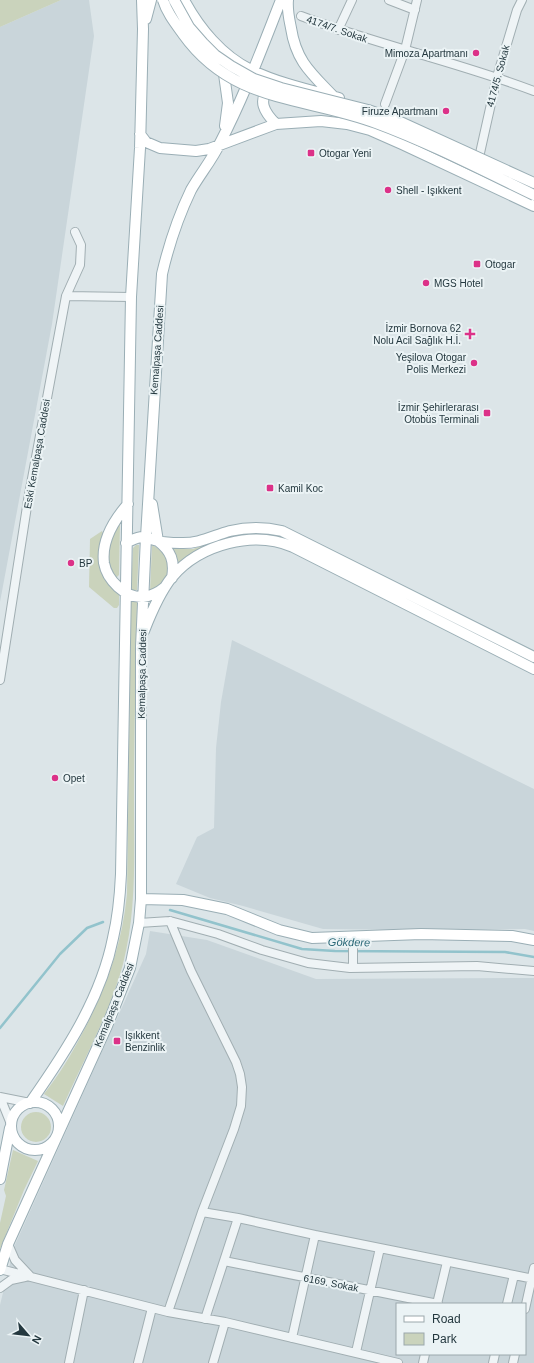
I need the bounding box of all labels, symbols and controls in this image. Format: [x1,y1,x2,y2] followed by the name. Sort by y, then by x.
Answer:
[305,13,370,45] street label: 4174/7. Sokak
[484,43,512,108] street label: 4174/5. Sokak
[385,48,468,59] place label: Mimoza Apartmanı
[471,48,481,58] marker: Mimoza Apartmanı
[362,106,438,117] place label: Firuze Apartmanı
[441,106,451,116] marker: Firuze Apartmanı
[306,148,316,158] marker: Otogar Yeni
[319,148,371,159] place label: Otogar Yeni
[383,185,393,195] marker: Shell - Işıkkent
[396,185,462,196] place label: Shell - Işıkkent
[472,259,482,269] marker: Otogar
[485,259,516,270] place label: Otogar
[421,278,431,288] marker: MGS Hotel
[434,278,483,289] place label: MGS Hotel
[148,305,166,395] street label: Kemalpaşa Caddesi
[373,322,461,346] place label: İzmir Bornova 62 Nolu Acil Sağlık H.İ.
[464,328,476,340] marker: İzmir Bornova 62 Nolu Acil Sağlık H.İ.
[396,352,467,375] place label: Yeşilova Otogar Polis Merkezi
[469,358,479,368] marker: Yeşilova Otogar Polis Merkezi
[22,398,52,510] street label: Eski Kemalpaşa Caddesi
[398,401,479,425] place label: İzmir Şehirlerarası Otobüs Terminali
[482,408,492,418] marker: İzmir Şehirlerarası Otobüs Terminali
[265,483,275,493] marker: Kamil Koc
[278,483,323,494] place label: Kamil Koc
[66,558,76,568] marker: BP
[79,558,93,569] place label: BP
[136,629,148,719] street label: Kemalpaşa Caddesi
[50,773,60,783] marker: Opet
[63,773,85,784] place label: Opet
[328,936,370,948] water label: Gökdere
[92,961,136,1049] street label: Kemalpaşa Caddesi
[125,1030,166,1053] place label: Işıkkent Benzinlik
[112,1036,122,1046] marker: Işıkkent Benzinlik
[303,1272,360,1294] street label: 6169. Sokak
[396,1303,526,1355] legend
[432,1312,461,1326] text: Road
[8,1315,48,1355] north arrow
[432,1332,458,1346] text: Park
[30,1333,44,1346] text: N

